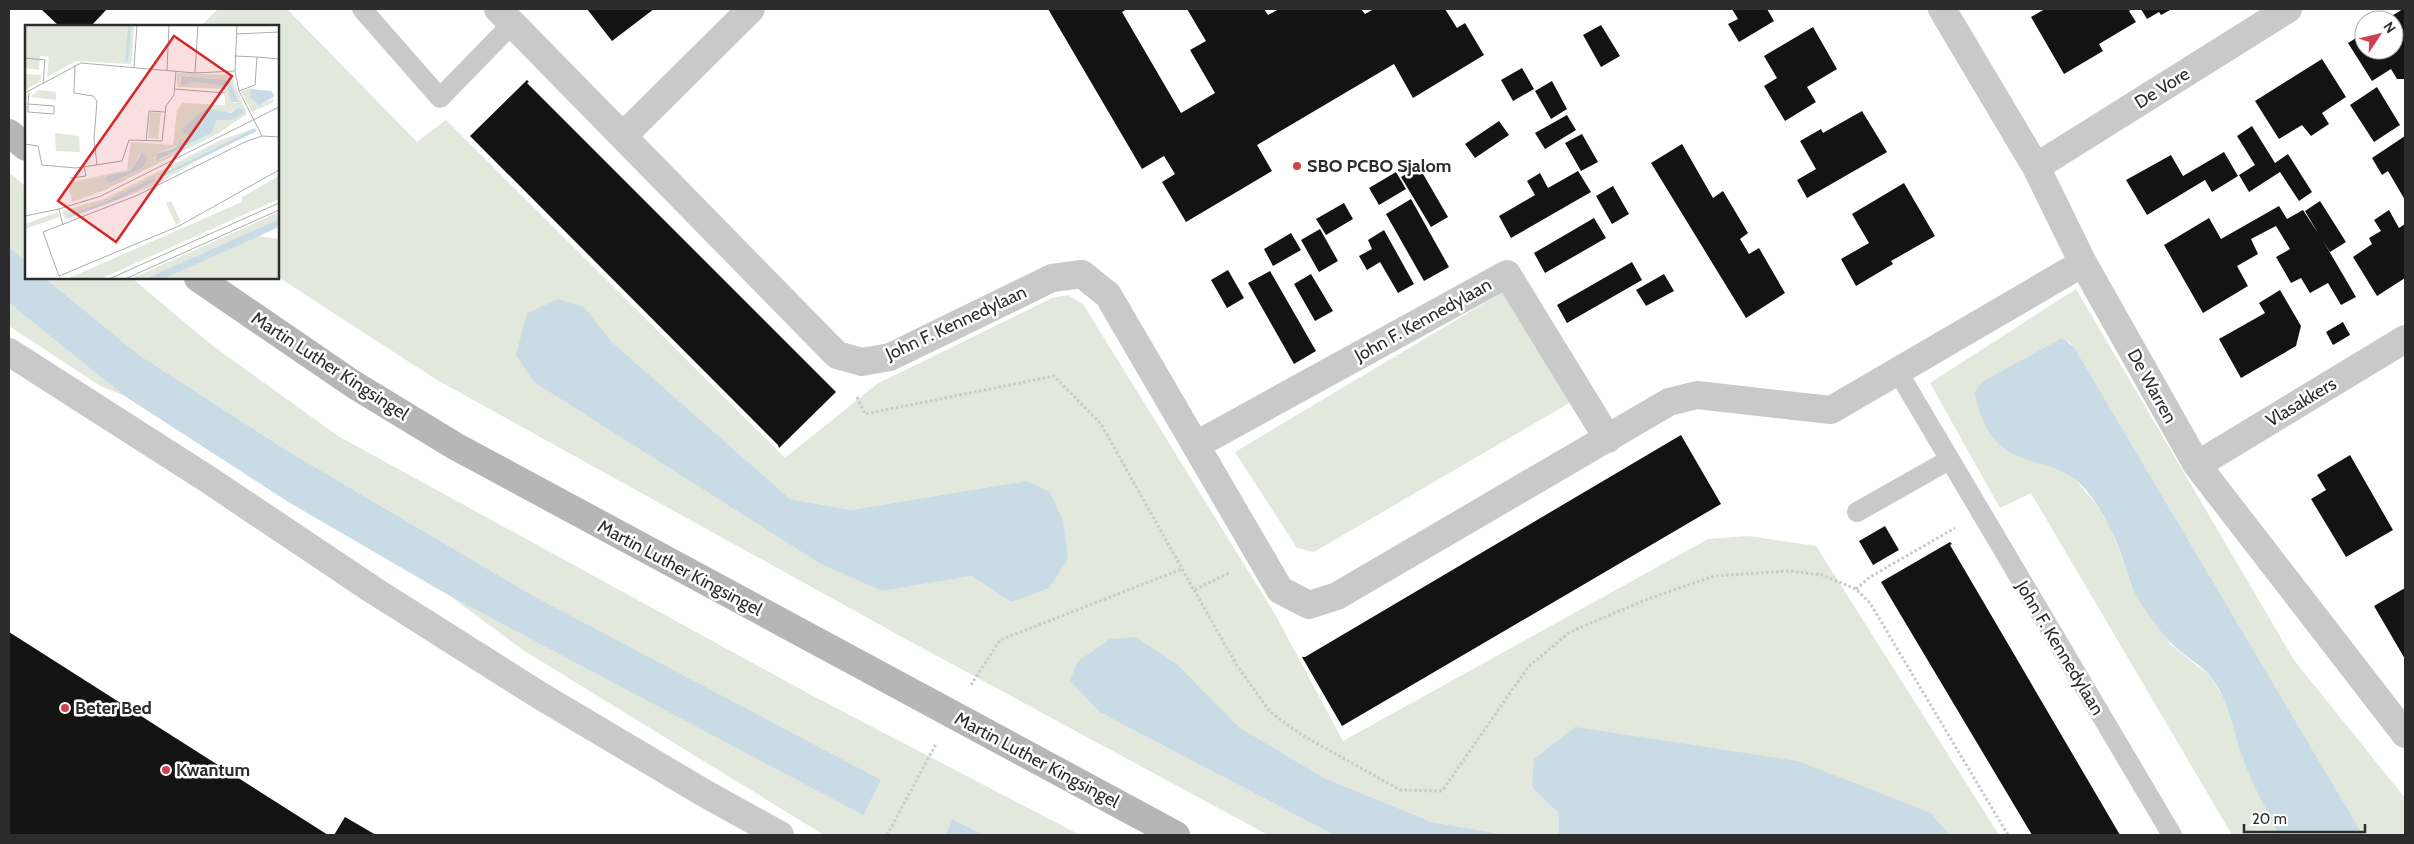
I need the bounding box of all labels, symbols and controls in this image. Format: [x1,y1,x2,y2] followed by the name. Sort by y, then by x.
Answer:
[2354,10,2404,60] north arrow
[2379,18,2400,37] text: N
[25,25,279,279] inset map
[2130,63,2194,113] street label: De Vore
[1307,155,1451,177] place label: SBO PCBO Sjalom
[1291,160,1303,172] marker: SBO PCBO Sjalom
[1350,273,1495,367] street label: John F. Kennedylaan
[881,281,1030,366] street label: John F. Kennedylaan
[247,307,413,426] street label: Martin Luther Kingsingel
[2123,345,2181,427] street label: De Warren
[2262,372,2340,432] street label: Vlasakkers
[594,515,767,621] street label: Martin Luther Kingsingel
[2011,576,2109,719] street label: John F. Kennedylaan
[75,697,152,719] place label: Beter Bed
[59,702,71,714] marker: Beter Bed
[951,707,1124,813] street label: Martin Luther Kingsingel
[176,759,250,781] place label: Kwantum
[160,764,172,776] marker: Kwantum
[2244,802,2365,834] scale bar
[2252,810,2287,828] text: 20 m

